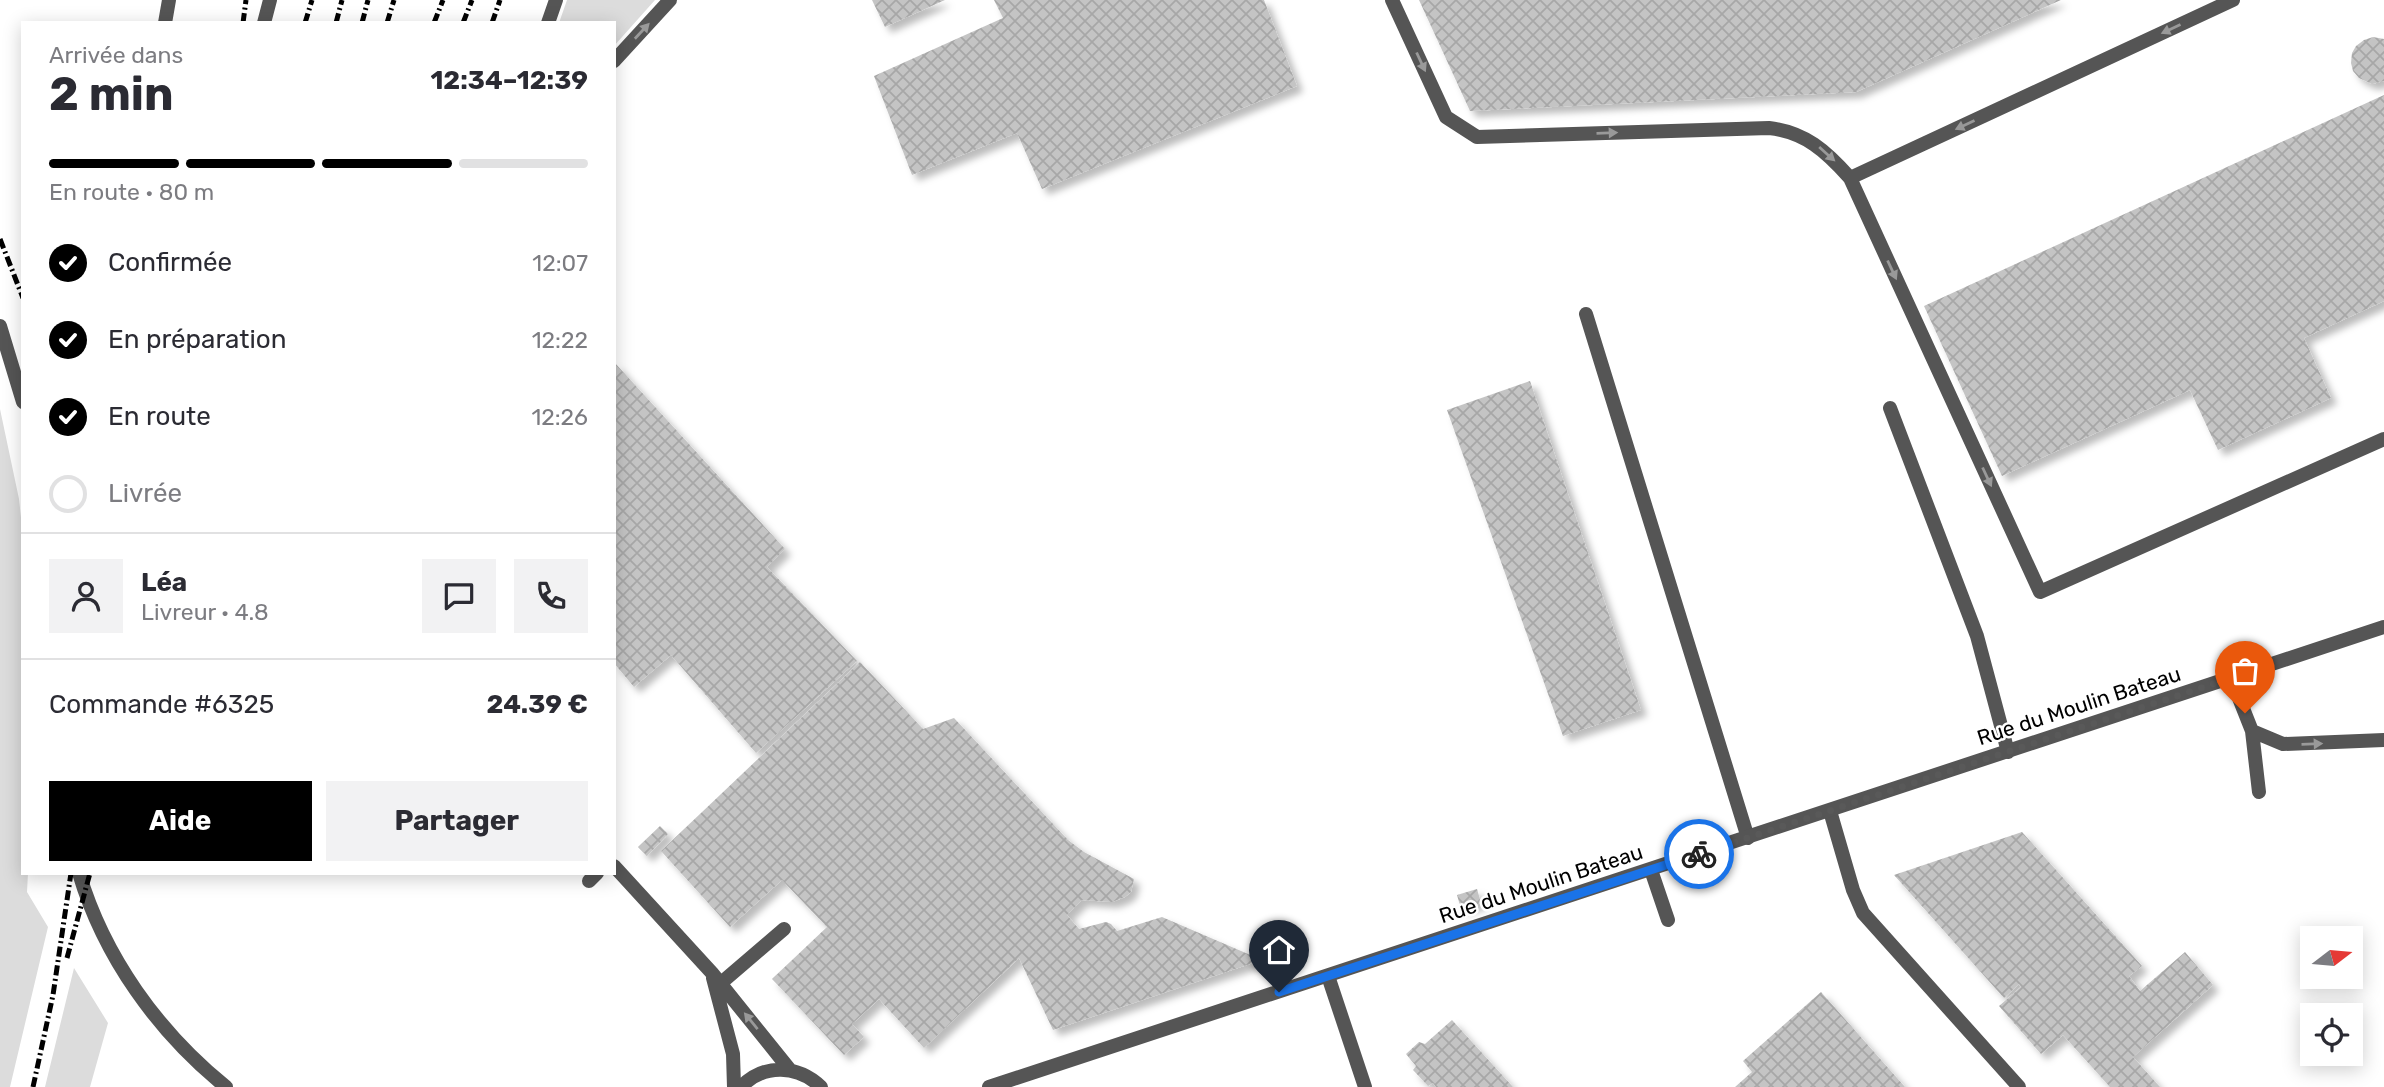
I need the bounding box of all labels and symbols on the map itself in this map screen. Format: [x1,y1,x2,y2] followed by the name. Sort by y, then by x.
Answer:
[634,23,650,40] one-way arrow
[2161,23,2181,35] one-way arrow
[1415,52,1427,72] one-way arrow
[1955,119,1975,131] one-way arrow
[1596,128,1618,139] one-way arrow
[1818,146,1835,162] one-way arrow
[1886,260,1898,280] one-way arrow
[1981,467,1993,487] one-way arrow
[2215,641,2275,713] pin
[1974,661,2184,750] street label: Rue du Moulin Bateau
[2301,738,2323,749] one-way arrow
[1664,819,1734,889] courier
[1436,839,1646,928] street label: Rue du Moulin Bateau
[1249,920,1309,992] pin
[2300,926,2362,989] north arrow
[744,1013,759,1030] one-way arrow

